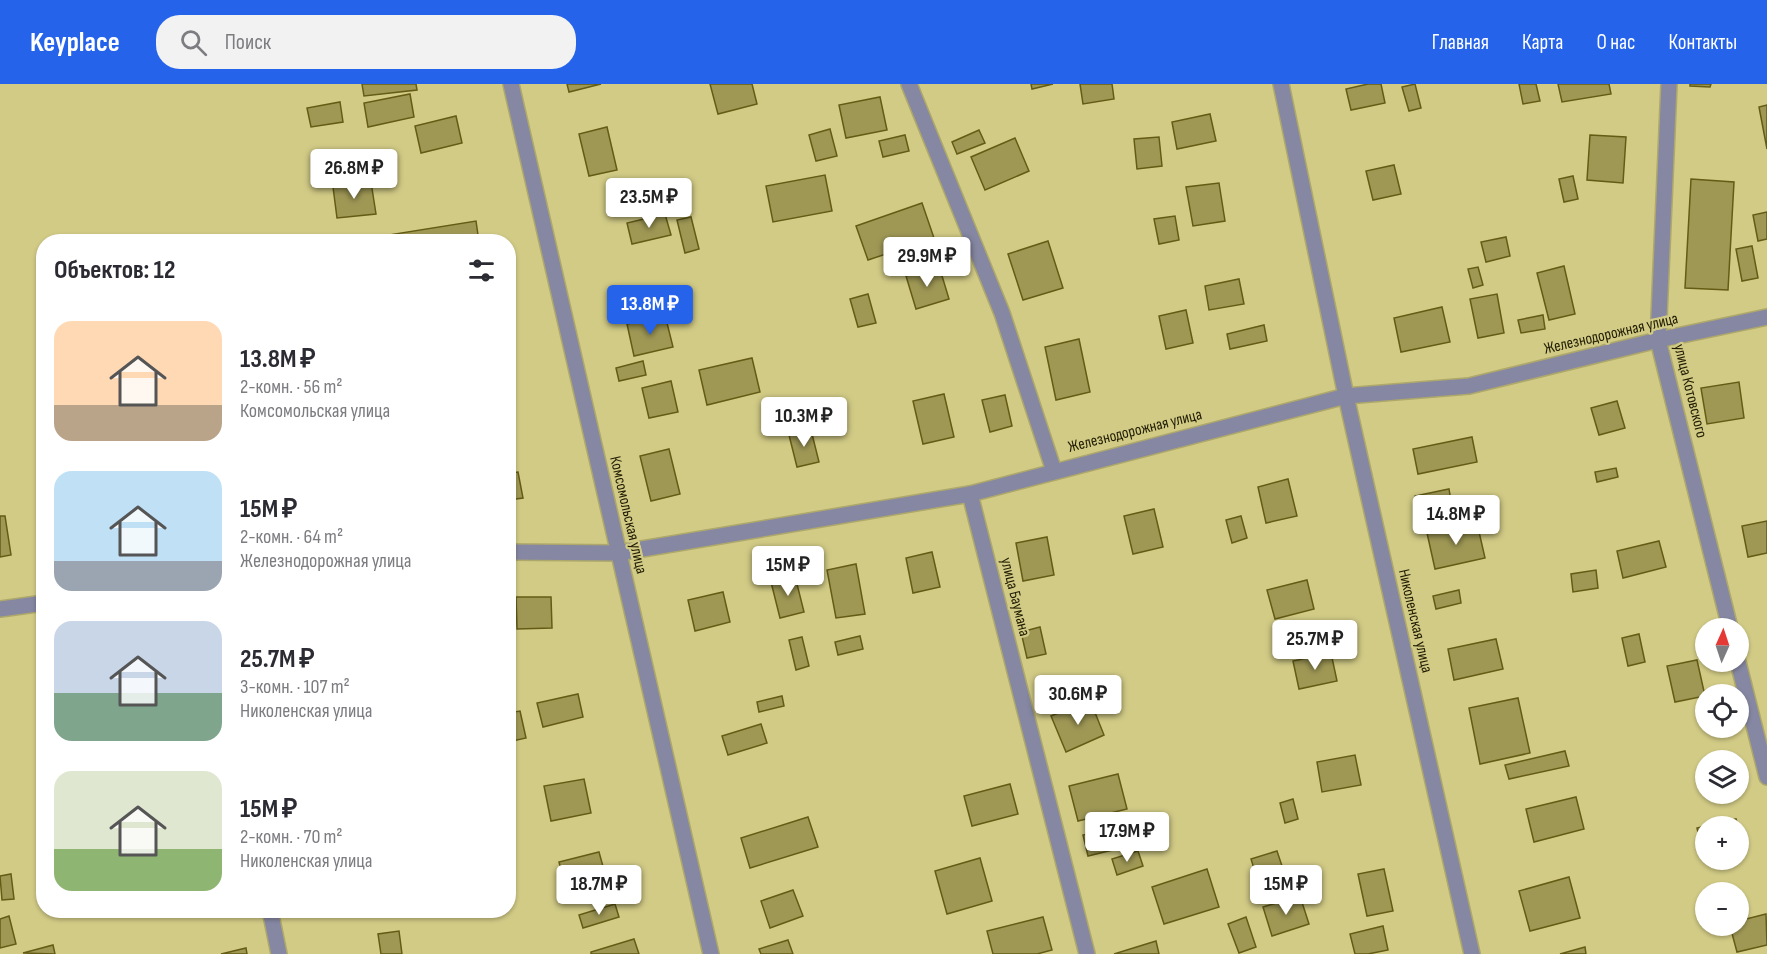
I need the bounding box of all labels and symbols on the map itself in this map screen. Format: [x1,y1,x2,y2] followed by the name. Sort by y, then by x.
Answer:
[299,149,409,200] pin: 26.8M ₽
[594,178,704,229] pin: 23.5M ₽
[872,237,982,288] pin: 29.9M ₽
[595,285,705,336] pin: 13.8M ₽
[1542,309,1680,359] street label: Железнодорожная улица
[1669,342,1711,440] street label: улица Котовского
[749,397,859,448] pin: 10.3M ₽
[1066,405,1204,457] street label: Железнодорожная улица
[605,454,651,576] street label: Комсомольская улица
[1401,495,1511,546] pin: 14.8M ₽
[746,546,830,597] pin: 15M ₽
[996,556,1034,638] street label: улица Баумана
[1394,567,1436,675] street label: Николенская улица
[1695,618,1749,672] north arrow
[1260,620,1370,671] pin: 25.7M ₽
[1023,675,1133,726] pin: 30.6M ₽
[1072,812,1182,863] pin: 17.9M ₽
[544,865,654,916] pin: 18.7M ₽
[1244,865,1328,916] pin: 15M ₽

